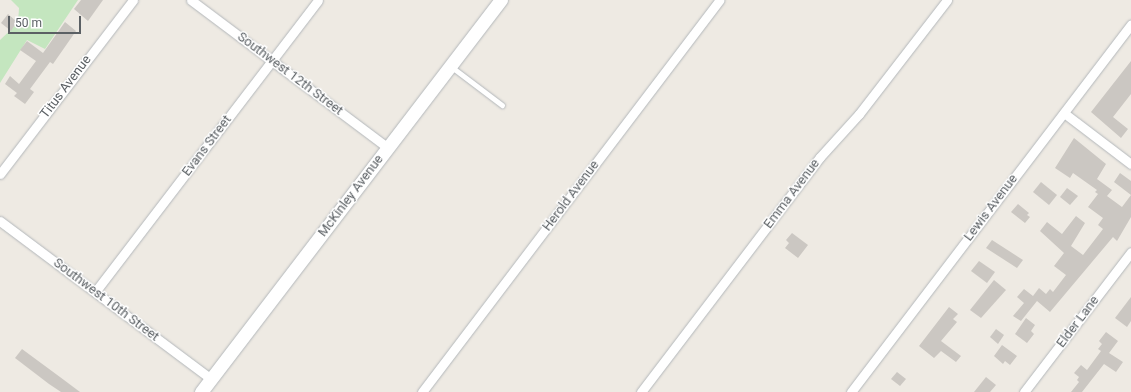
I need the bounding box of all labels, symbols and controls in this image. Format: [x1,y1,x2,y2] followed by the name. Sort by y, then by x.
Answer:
[10,8,83,34] scale bar
[15,16,42,30] text: 50 m
[234,29,346,119] street label: Southwest 12th Street
[37,52,95,122] street label: Titus Avenue
[179,113,235,179] street label: Evans Street
[315,152,387,240] street label: McKinley Avenue
[761,156,823,232] street label: Emma Avenue
[539,158,603,234] street label: Herold Avenue
[961,172,1021,244] street label: Lewis Avenue
[50,255,162,345] street label: Southwest 10th Street
[1054,293,1102,351] street label: Elder Lane

